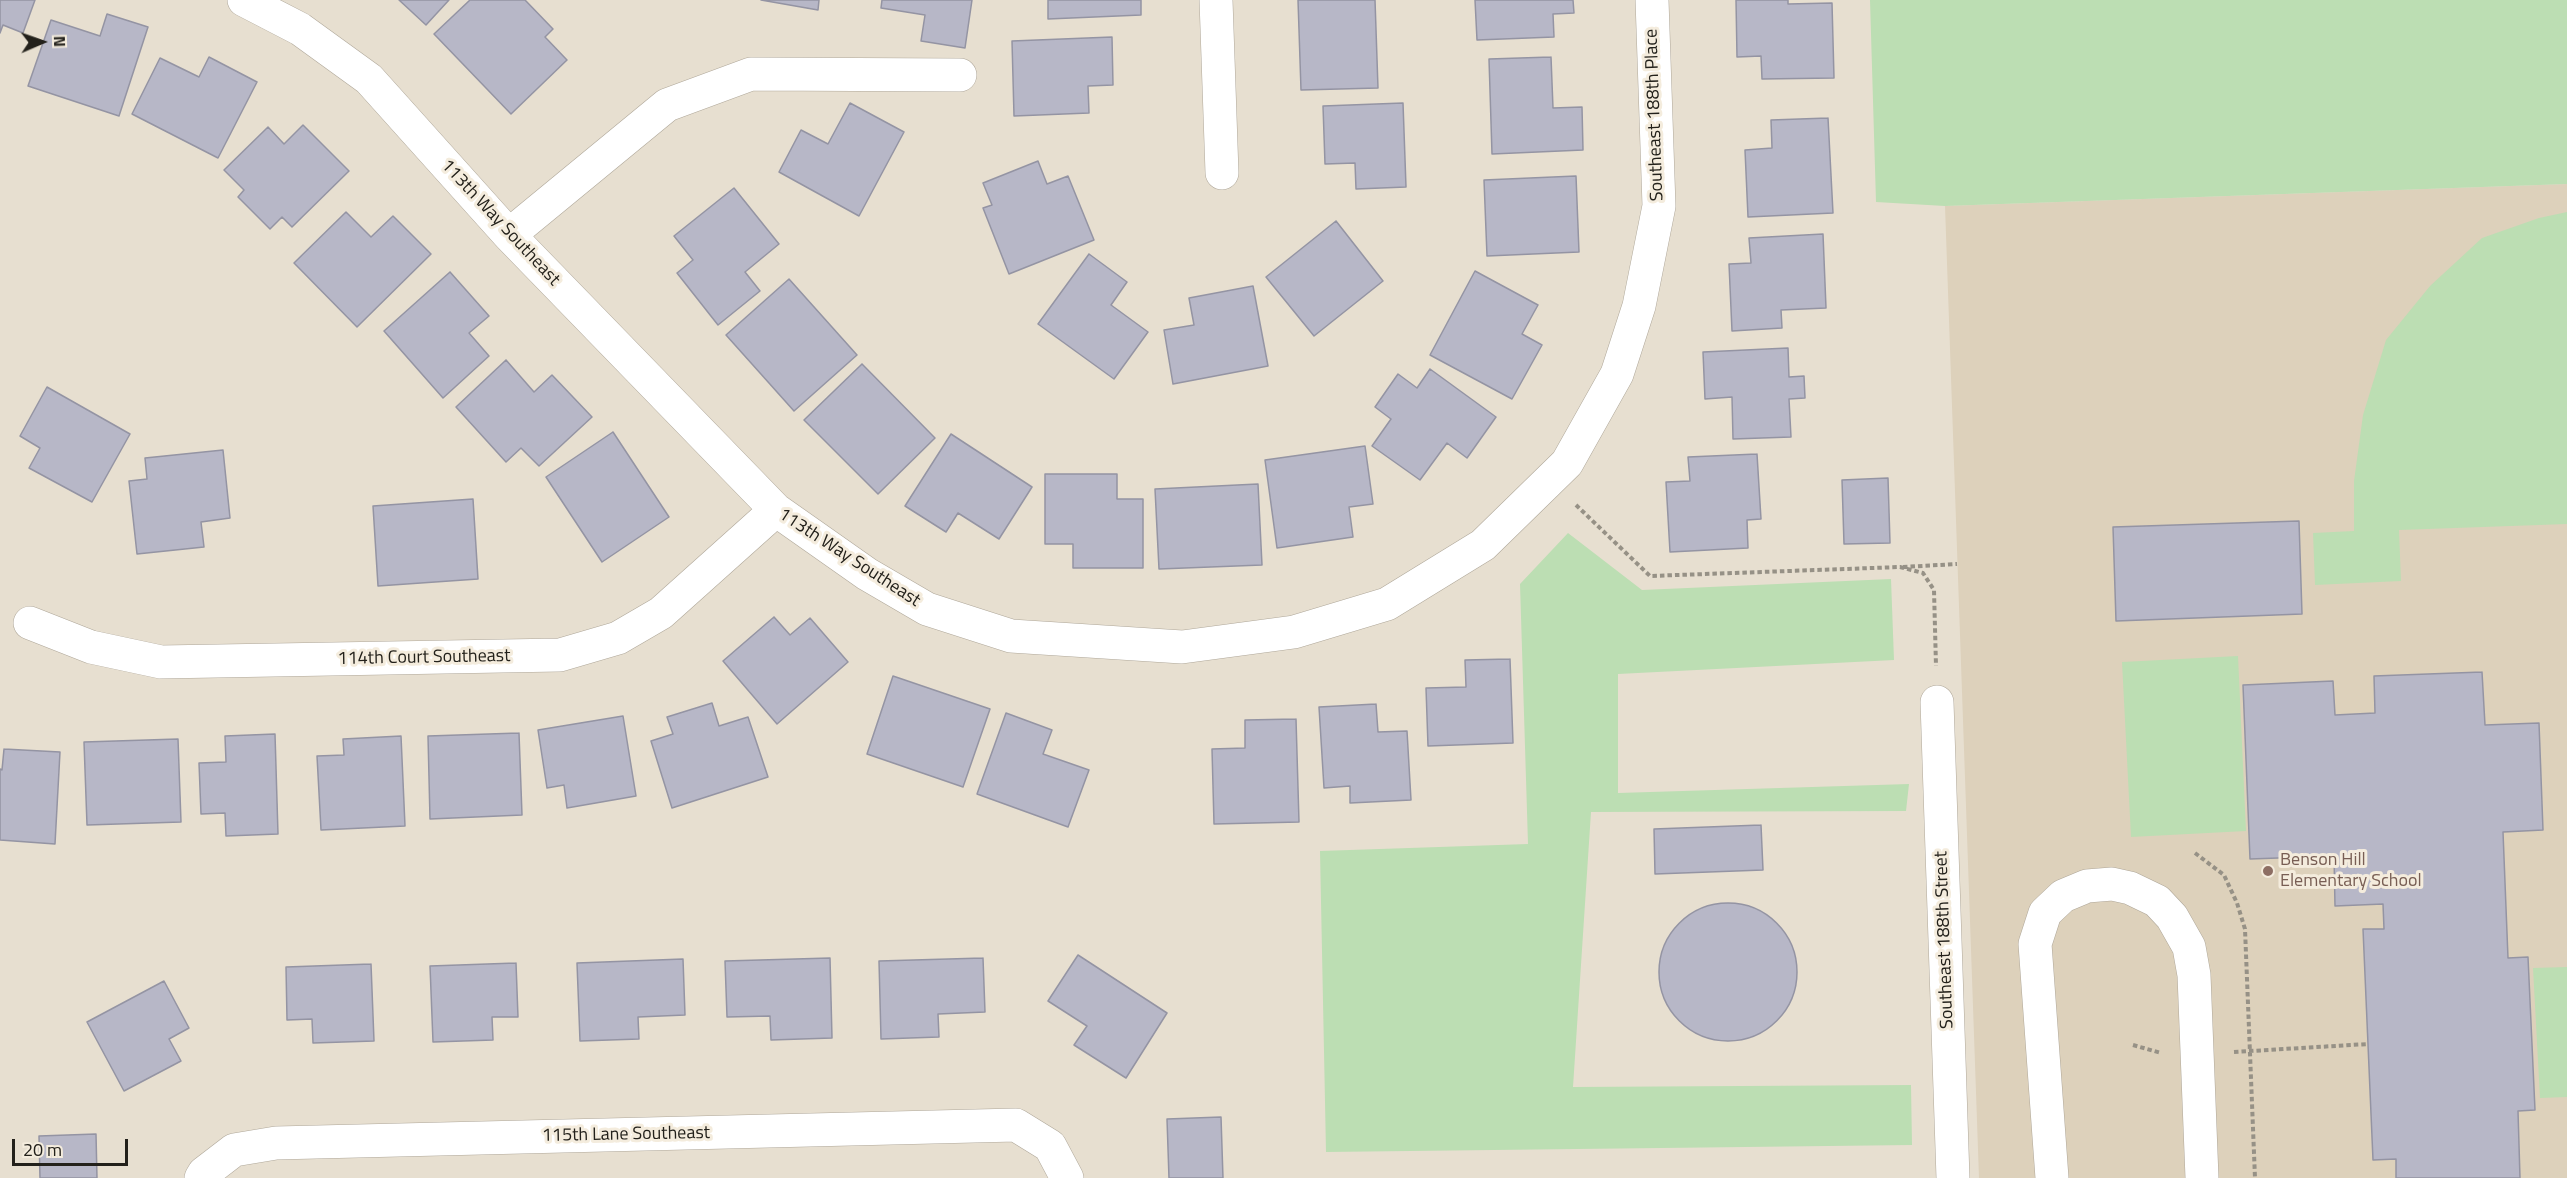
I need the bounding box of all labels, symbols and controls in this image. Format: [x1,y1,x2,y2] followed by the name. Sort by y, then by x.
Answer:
[12,12,72,72] north arrow
[1641,28,1669,202] street label: Southeast 188th Place
[48,35,72,47] text: N
[436,155,564,291] street label: 113th Way Southeast
[774,504,924,612] street label: 113th Way Southeast
[337,646,511,670] street label: 114th Court Southeast
[2280,850,2422,892] place label: Benson Hill Elementary School
[1931,851,1959,1029] street label: Southeast 188th Street
[2261,864,2275,878] marker: Benson Hill Elementary School
[542,1123,710,1147] street label: 115th Lane Southeast
[15,1127,130,1165] scale bar
[23,1136,62,1163] text: 20 m

